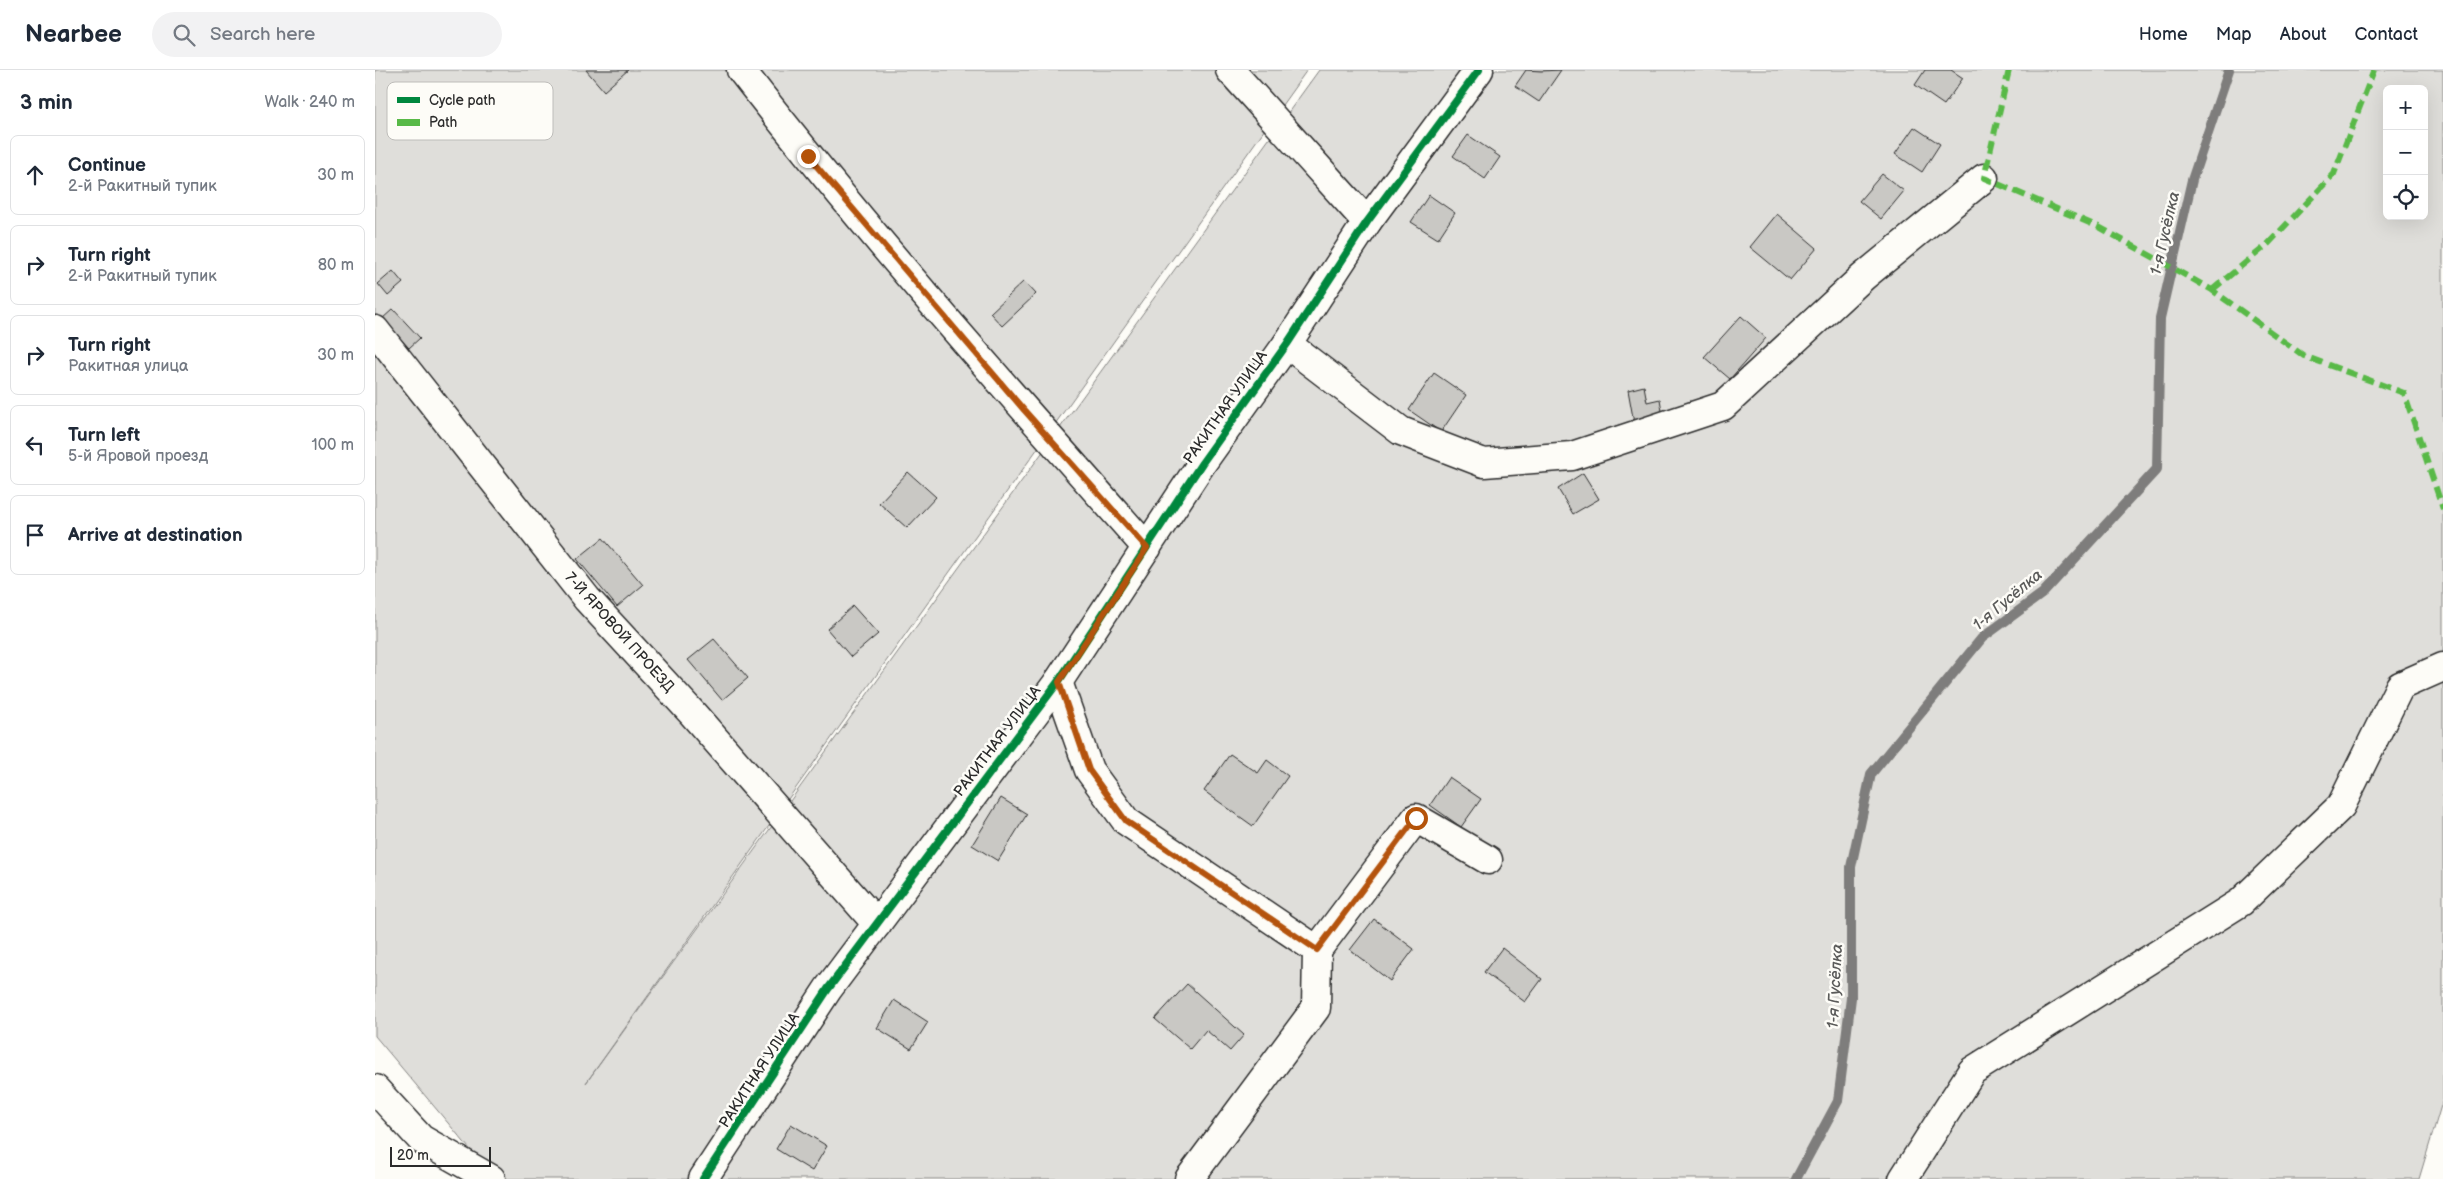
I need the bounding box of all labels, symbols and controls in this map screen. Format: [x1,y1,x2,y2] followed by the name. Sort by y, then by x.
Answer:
[152,12,502,57] search box
[25,20,122,49] text: Nearbee
[170,21,198,49] icon: search
[210,23,315,46] text: Search here
[2139,24,2188,45] text: Home
[2216,24,2252,45] text: Map
[2280,24,2327,45] text: About
[2355,24,2418,45] text: Contact
[387,82,553,140] legend
[2383,85,2428,220] map controls
[2383,85,2428,130] button: +
[20,90,73,115] text: 3 min
[429,92,496,109] text: Cycle path
[265,93,355,112] text: Walk · 240 m
[429,114,457,131] text: Path
[2383,130,2428,175] button: −
[797,145,820,168] route end
[68,154,146,177] text: Continue
[21,161,49,189] icon: ahead
[317,166,354,185] text: 30 m
[2383,175,2428,220] button: locate
[68,177,217,196] text: 2-й Ракитный тупик
[2147,190,2184,277] water label: 1-я Гусёлка
[68,244,151,267] text: Turn right
[21,251,49,279] icon: right
[318,256,354,275] text: 80 m
[68,267,217,286] text: 2-й Ракитный тупик
[68,334,151,357] text: Turn right
[21,341,49,369] icon: right
[317,346,354,365] text: 30 m
[1179,346,1272,468] street label: РАКИТНАЯ УЛИЦА
[68,357,188,376] text: Ракитная улица
[68,424,140,447] text: Turn left
[21,431,49,459] icon: left
[311,436,354,455] text: 100 m
[68,447,208,466] text: 5-й Яровой проезд
[21,521,49,549] icon: arrive
[68,524,243,547] text: Arrive at destination
[1969,566,2047,635] water label: 1-я Гусёлка
[561,568,679,697] street label: 7-Й ЯРОВОЙ ПРОЕЗД
[950,681,1046,800] street label: РАКИТНАЯ УЛИЦА
[1405,807,1428,830] route start
[1824,943,1847,1029] water label: 1-я Гусёлка
[715,1008,804,1132] street label: РАКИТНАЯ УЛИЦА
[390,1144,491,1167] scale bar
[397,1147,429,1164] text: 20 m

